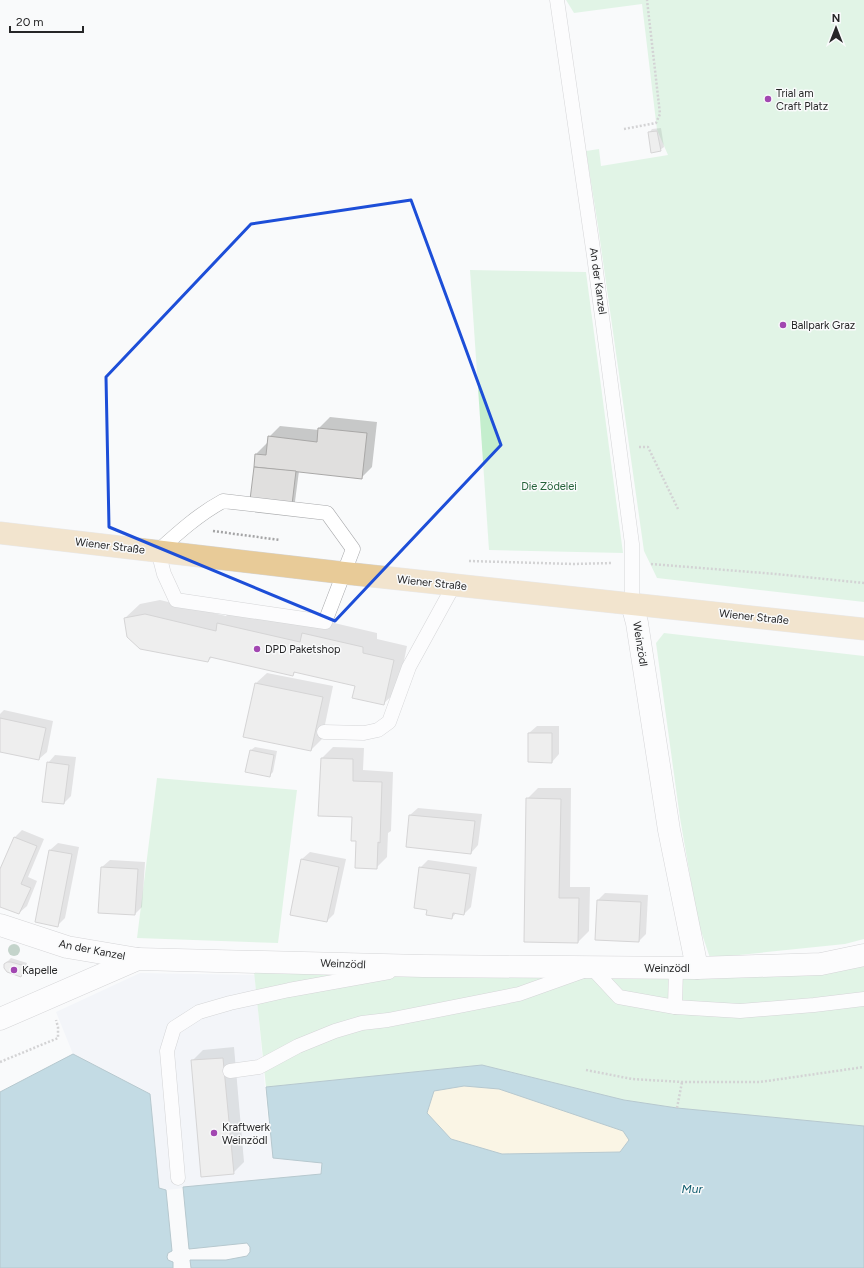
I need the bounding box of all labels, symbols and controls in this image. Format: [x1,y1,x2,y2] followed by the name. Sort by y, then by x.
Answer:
[10,8,83,34] scale bar
[816,8,856,48] north arrow
[832,12,840,25] text: N
[16,15,44,29] text: 20 m
[776,87,828,113] place label: Trial am Craft Platz
[763,94,773,104] marker: Trial am Craft Platz
[587,247,609,315] street label: An der Kanzel
[791,319,855,332] place label: Ballpark Graz
[778,320,788,330] marker: Ballpark Graz
[521,480,577,493] park label: Die Zödelei
[74,535,146,557] street label: Wiener Straße
[396,573,468,593] street label: Wiener Straße
[718,607,790,627] street label: Wiener Straße
[630,621,650,667] street label: Weinzödl
[265,643,341,656] place label: DPD Paketshop
[252,644,262,654] marker: DPD Paketshop
[58,937,126,963] street label: An der Kanzel
[320,957,366,971] street label: Weinzödl
[644,962,690,975] street label: Weinzödl
[22,964,58,977] place label: Kapelle
[9,965,19,975] marker: Kapelle
[222,1121,270,1147] place label: Kraftwerk Weinzödl
[209,1128,219,1138] marker: Kraftwerk Weinzödl
[682,1182,703,1196] water label: Mur

